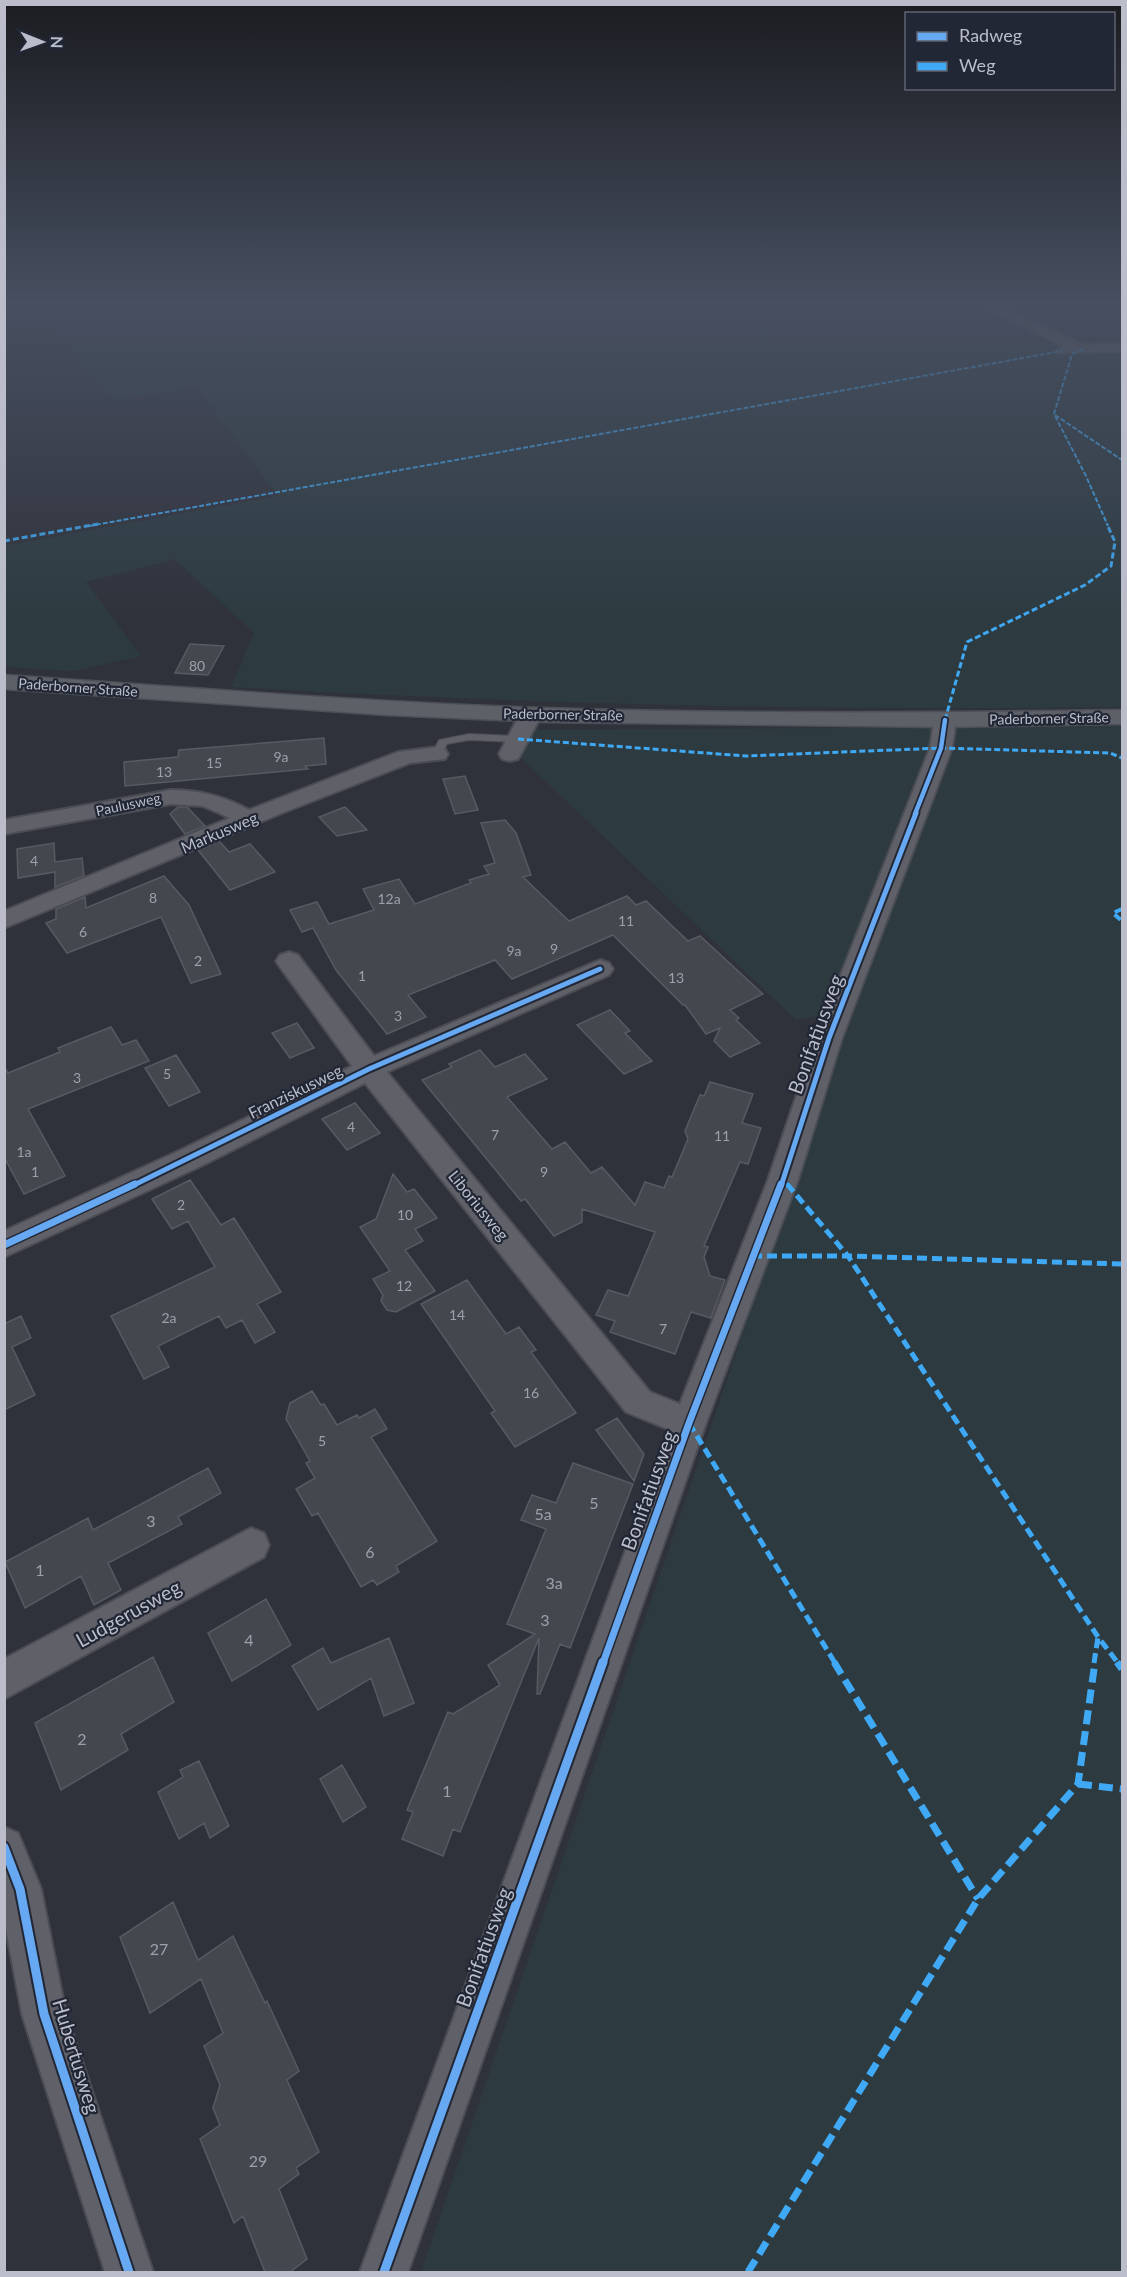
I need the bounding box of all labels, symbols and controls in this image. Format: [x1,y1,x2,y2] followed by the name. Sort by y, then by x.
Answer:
[12,12,72,72] north arrow
[905,12,1115,90] legend
[959,24,1022,46] text: Radweg
[48,36,67,49] text: N
[959,54,996,76] text: Weg
[189,657,205,674] house number: 80
[18,674,138,700] street label: Paderborner Straße
[503,704,623,724] street label: Paderborner Straße
[989,708,1109,728] street label: Paderborner Straße
[273,748,289,765] house number: 9a
[206,754,222,771] house number: 15
[156,763,172,780] house number: 13
[94,789,162,819] street label: Paulusweg
[178,807,260,857] street label: Markusweg
[30,852,38,869] house number: 4
[149,889,157,906] house number: 8
[377,890,401,907] house number: 12a
[618,912,634,929] house number: 11
[79,923,87,940] house number: 6
[550,940,558,957] house number: 9
[506,942,522,959] house number: 9a
[194,952,202,969] house number: 2
[358,967,366,984] house number: 1
[668,969,684,986] house number: 13
[782,971,848,1097] street label: Bonifatiusweg
[394,1007,402,1024] house number: 3
[245,1060,345,1122] street label: Franziskusweg
[163,1065,171,1082] house number: 5
[73,1069,81,1086] house number: 3
[347,1118,355,1135] house number: 4
[491,1126,499,1143] house number: 7
[714,1127,730,1144] house number: 11
[16,1143,32,1160] house number: 1a
[31,1163,39,1180] house number: 1
[540,1163,548,1180] house number: 9
[445,1166,513,1244] street label: Liboriusweg
[177,1196,185,1213] house number: 2
[397,1206,413,1223] house number: 10
[396,1277,412,1294] house number: 12
[449,1306,465,1323] house number: 14
[161,1309,177,1326] house number: 2a
[659,1320,667,1337] house number: 7
[523,1384,539,1401] house number: 16
[615,1427,681,1553] street label: Bonifatiusweg
[318,1432,326,1449] house number: 5
[589,1493,599,1512] house number: 5
[534,1504,552,1523] house number: 5a
[146,1511,156,1530] house number: 3
[365,1542,375,1561] house number: 6
[35,1560,45,1579] house number: 1
[545,1573,563,1592] house number: 3a
[71,1574,185,1652] street label: Ludgerusweg
[540,1610,550,1629] house number: 3
[244,1630,254,1649] house number: 4
[77,1729,87,1748] house number: 2
[442,1781,452,1800] house number: 1
[450,1884,516,2010] street label: Bonifatiusweg
[150,1939,168,1958] house number: 27
[48,1996,106,2116] street label: Hubertusweg
[249,2151,267,2170] house number: 29

